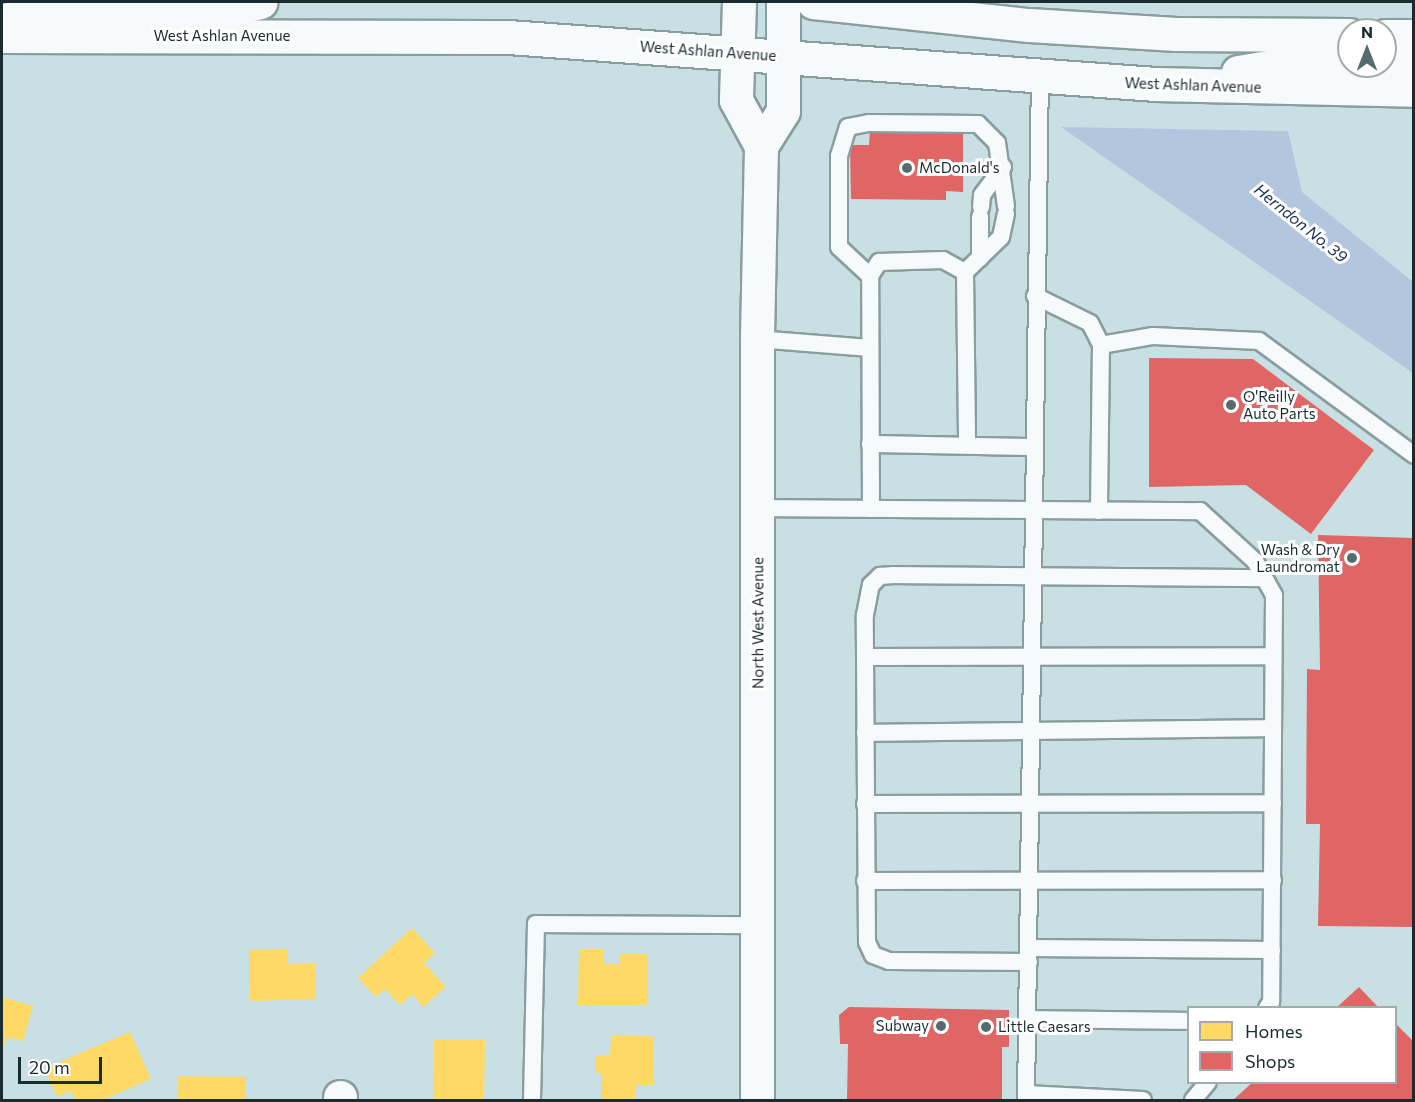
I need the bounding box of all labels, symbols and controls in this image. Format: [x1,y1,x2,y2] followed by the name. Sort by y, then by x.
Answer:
[1337,18,1397,78] north arrow
[1361,22,1373,41] text: N
[154,27,290,45] street label: West Ashlan Avenue
[639,37,777,65] street label: West Ashlan Avenue
[1124,74,1262,96] street label: West Ashlan Avenue
[919,159,1000,177] place label: McDonald's
[900,161,914,175] marker: McDonald's
[1251,180,1351,266] water label: Herndon No. 39
[1243,387,1316,422] place label: O'Reilly Auto Parts
[1224,398,1238,412] marker: O'Reilly Auto Parts
[1256,540,1340,575] place label: Wash & Dry Laundromat
[1345,551,1359,565] marker: Wash & Dry Laundromat
[749,557,767,689] street label: North West Avenue
[1187,1006,1397,1084] legend
[876,1017,929,1035] place label: Subway
[998,1018,1091,1036] place label: Little Caesars
[934,1019,948,1033] marker: Subway
[979,1020,993,1034] marker: Little Caesars
[1245,1020,1303,1042] text: Homes
[21,1045,105,1083] scale bar
[1245,1050,1295,1072] text: Shops
[29,1056,70,1078] text: 20 m

